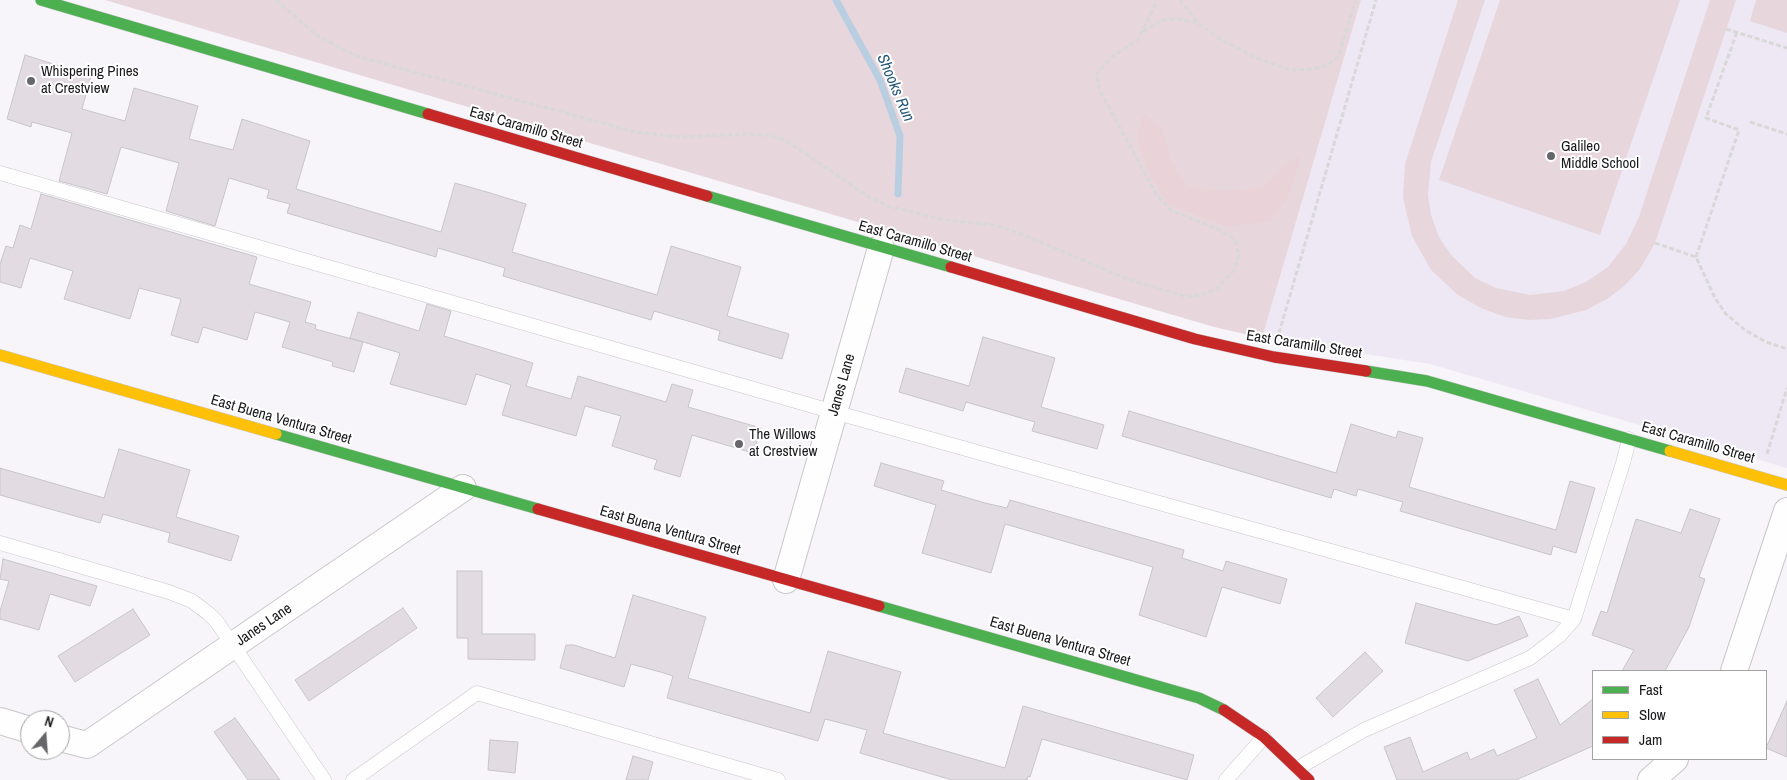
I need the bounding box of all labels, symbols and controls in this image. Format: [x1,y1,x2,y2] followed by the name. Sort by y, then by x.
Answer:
[872,51,918,125] water label: Shooks Run
[41,63,139,98] place label: Whispering Pines at Crestview
[25,75,37,87] marker: Whispering Pines at Crestview
[467,103,585,153] street label: East Caramillo Street
[1561,138,1639,173] place label: Galileo Middle School
[1545,150,1557,162] marker: Galileo Middle School
[856,217,974,267] street label: East Caramillo Street
[1245,327,1363,363] street label: East Caramillo Street
[825,352,859,418] street label: Janes Lane
[209,391,353,449] street label: East Buena Ventura Street
[1639,418,1757,468] street label: East Caramillo Street
[749,426,817,461] place label: The Willows at Crestview
[733,438,745,450] marker: The Willows at Crestview
[598,502,742,560] street label: East Buena Ventura Street
[233,600,295,650] street label: Janes Lane
[988,613,1132,671] street label: East Buena Ventura Street
[1592,670,1767,760] legend
[1639,679,1662,700] text: Fast
[1639,704,1666,725] text: Slow
[20,710,70,760] north arrow
[43,712,56,732] text: N
[1639,729,1662,750] text: Jam

